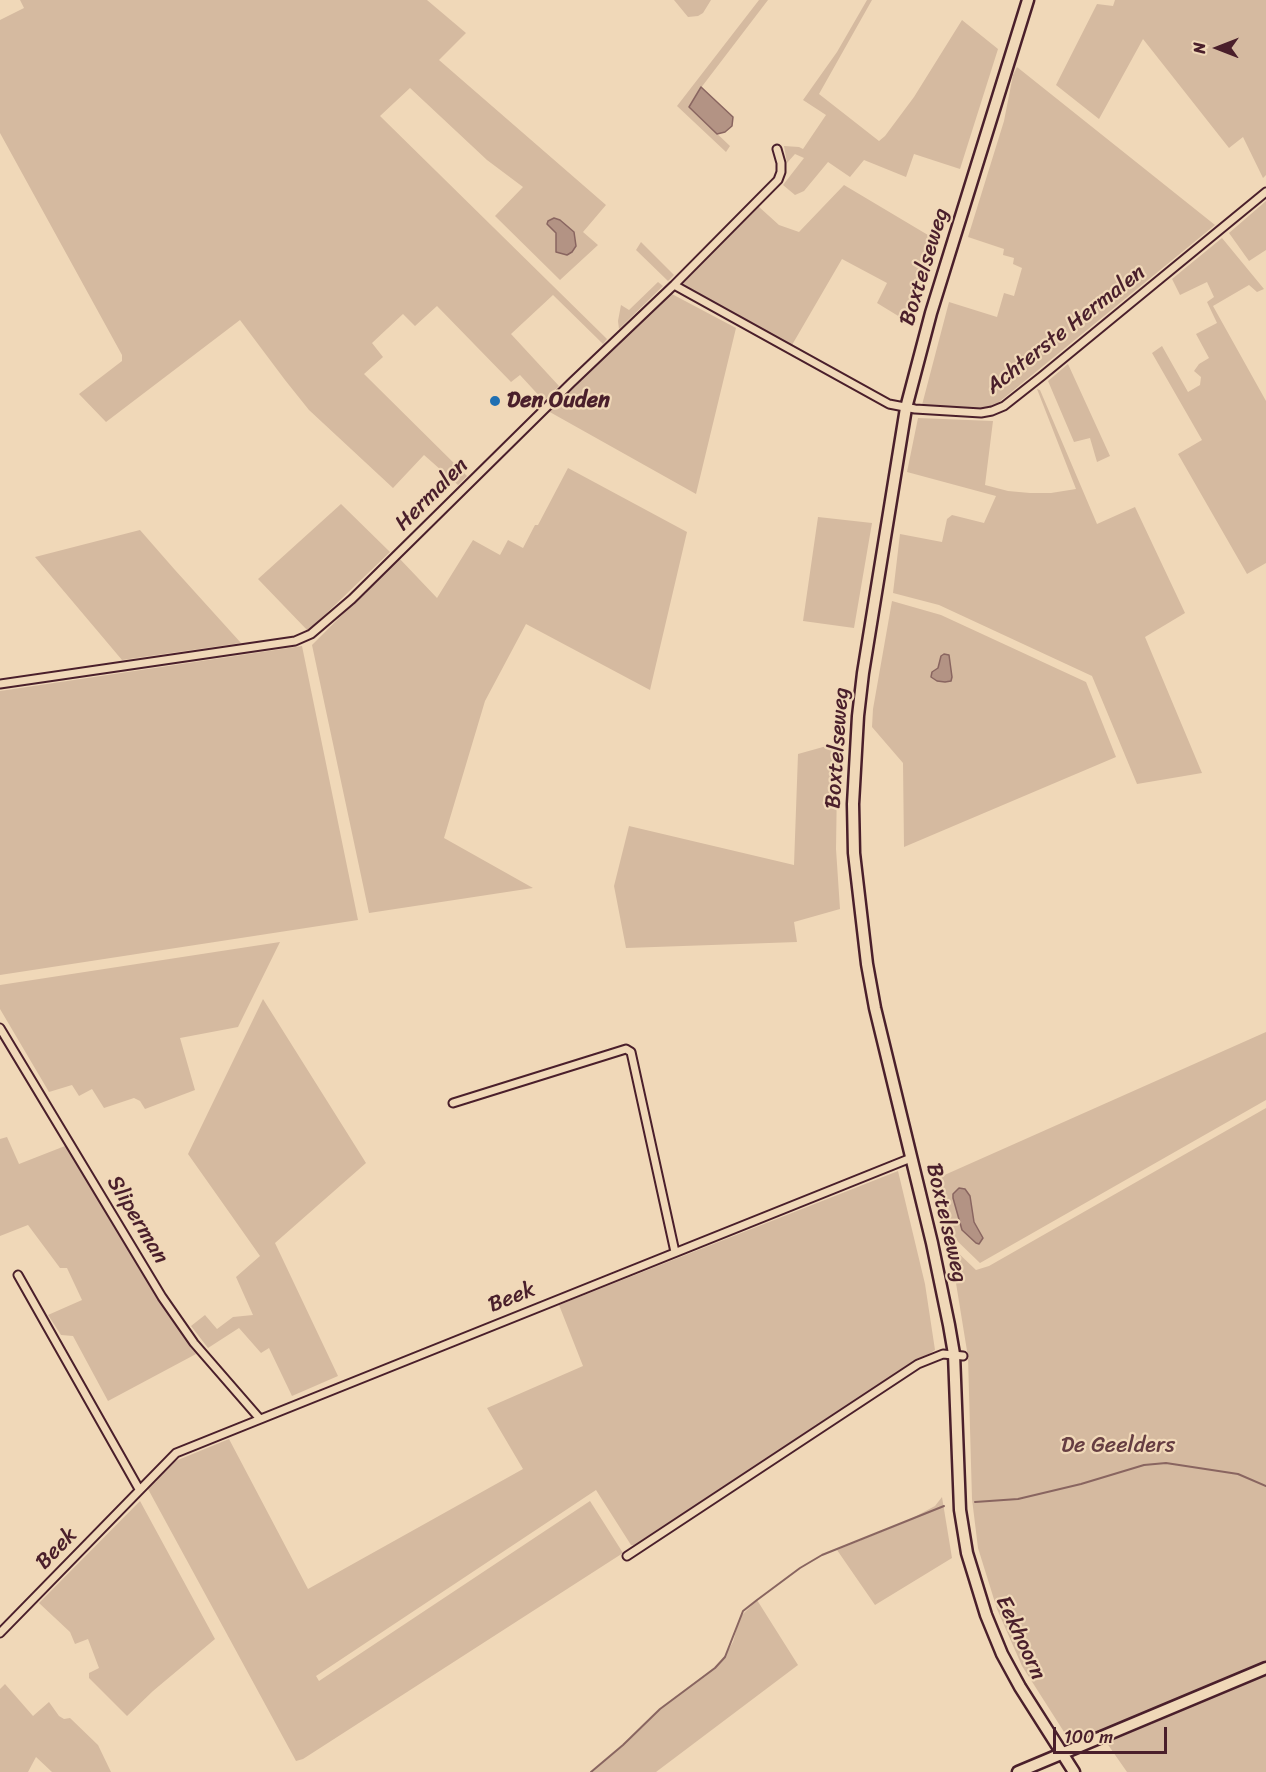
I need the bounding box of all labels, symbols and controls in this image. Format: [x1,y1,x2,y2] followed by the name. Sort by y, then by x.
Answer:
[1188,18,1248,78] north arrow
[1185,42,1214,54] text: N
[895,205,955,329] street label: Boxtelseweg
[981,260,1151,400] street label: Achterste Hermalen
[507,388,610,414] place label: Den Ouden
[488,394,502,408] marker: Den Ouden
[390,453,474,537] street label: Hermalen
[821,686,855,810] street label: Boxtelseweg
[919,1161,973,1285] street label: Boxtelseweg
[100,1171,174,1269] street label: Sliperman
[485,1277,539,1319] street label: Beek
[1061,1433,1175,1459] park label: De Geelders
[31,1523,83,1575] street label: Beek
[989,1592,1051,1684] street label: Eekhoorn
[1056,1715,1170,1753] scale bar
[1064,1721,1113,1753] text: 100 m

